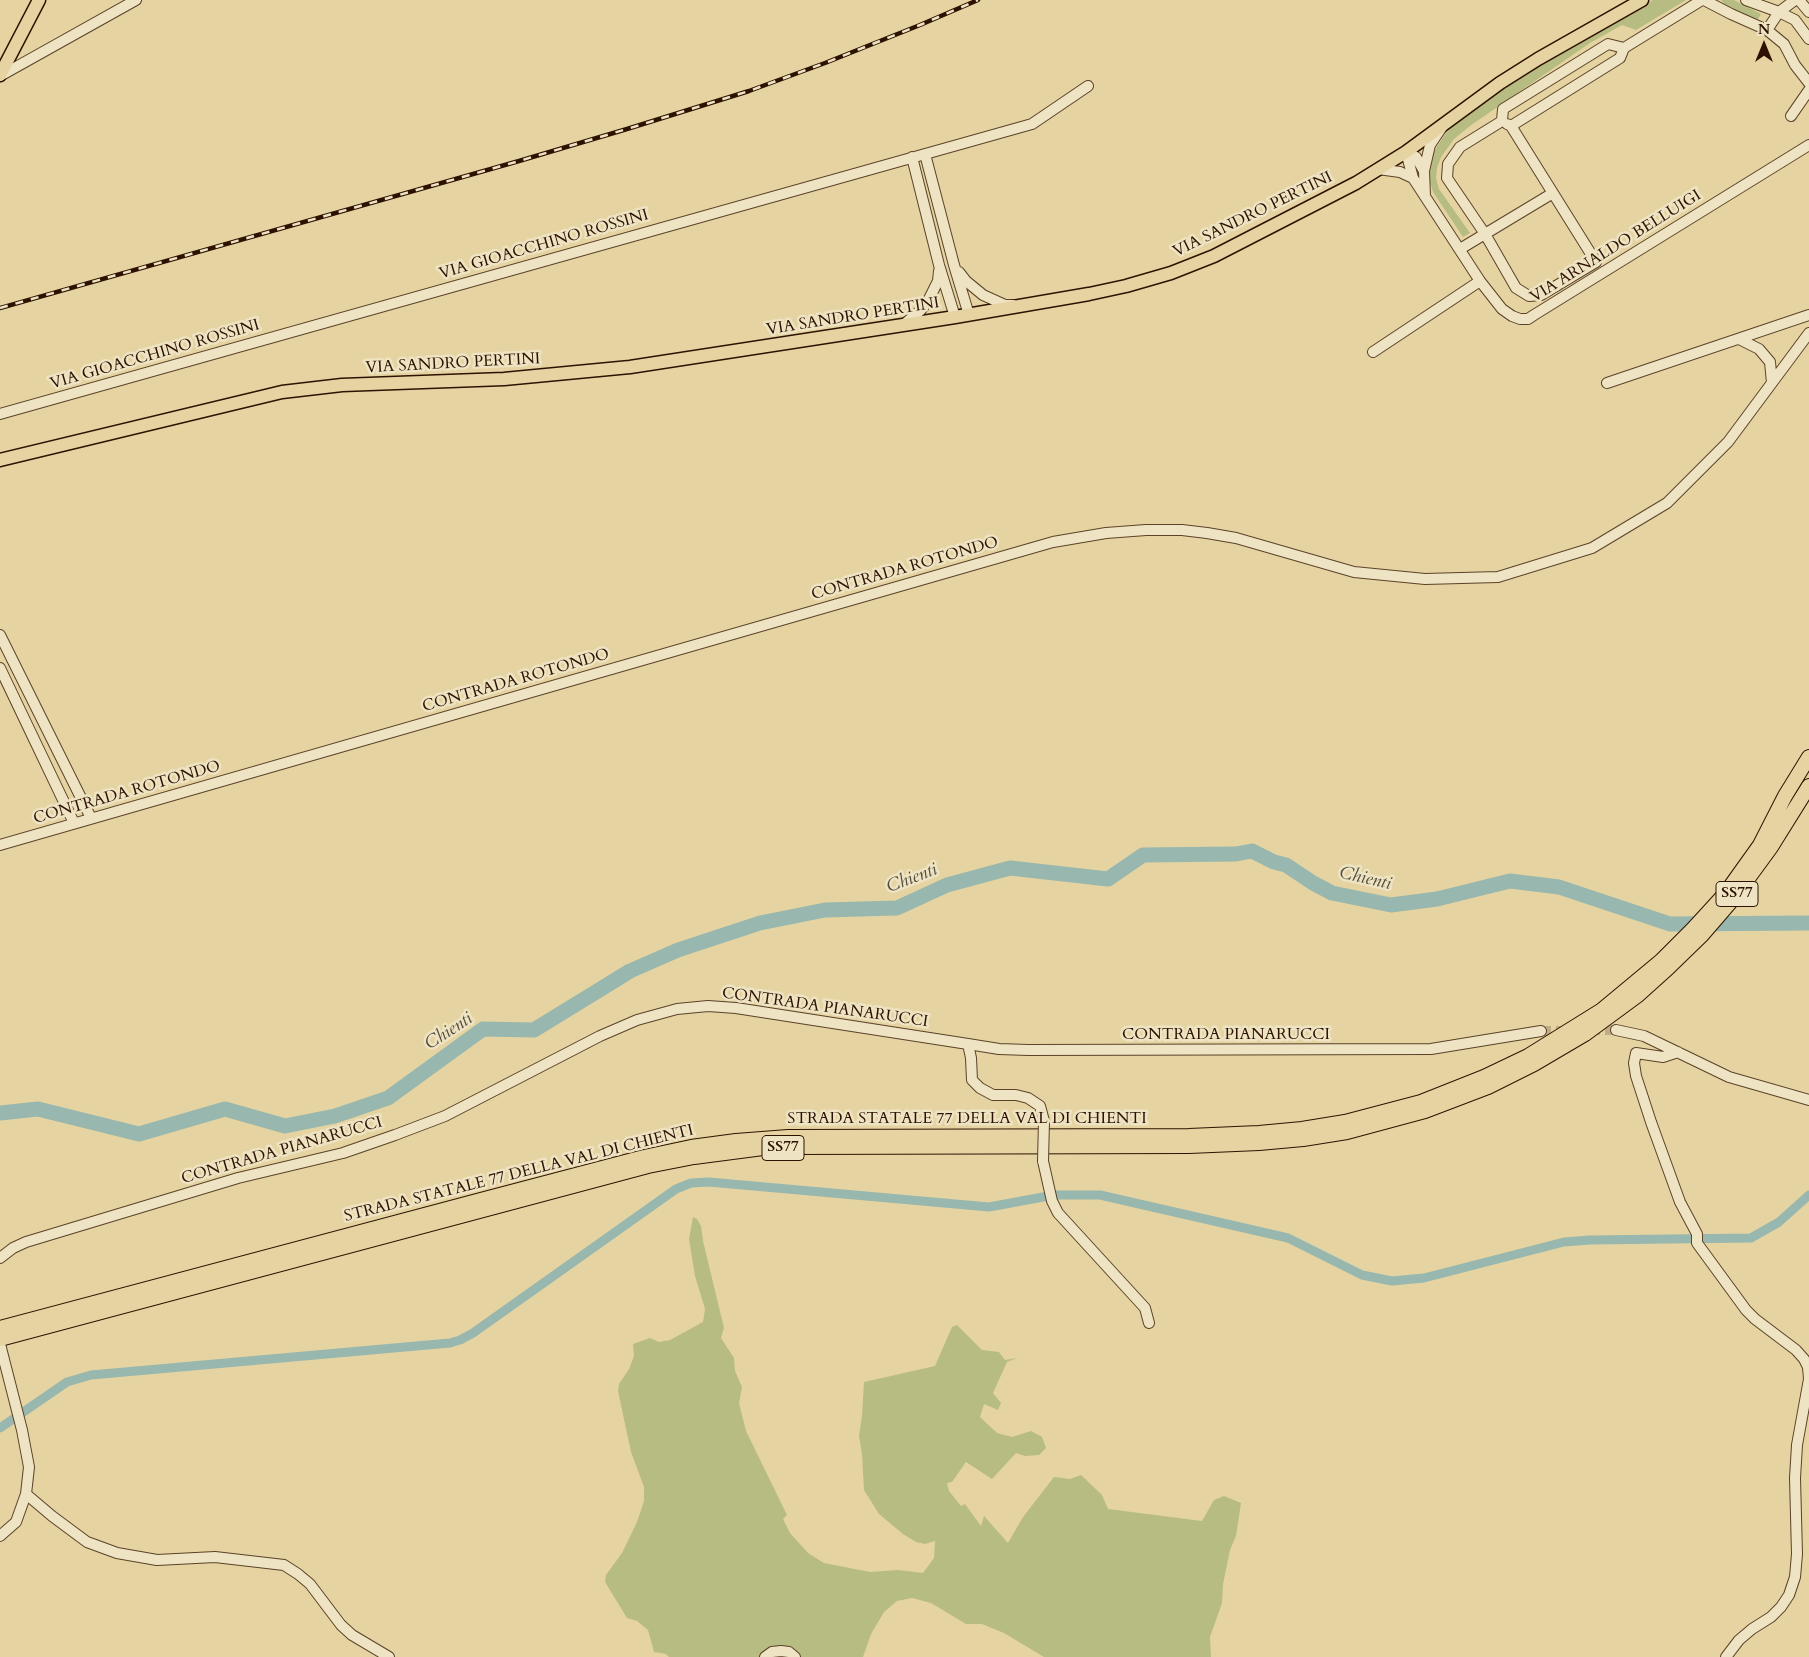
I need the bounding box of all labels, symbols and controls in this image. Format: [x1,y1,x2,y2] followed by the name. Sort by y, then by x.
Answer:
[1739,20,1789,70] north arrow
[1758,20,1770,39] text: N
[1170,168,1336,262] street label: VIA SANDRO PERTINI
[1527,186,1705,308] street label: VIA ARNALDO BELLUIGI
[437,206,651,284] street label: VIA GIOACCHINO ROSSINI
[765,294,941,340] street label: VIA SANDRO PERTINI
[48,316,262,394] street label: VIA GIOACCHINO ROSSINI
[365,350,541,378] street label: VIA SANDRO PERTINI
[809,533,1001,605] street label: CONTRADA ROTONDO
[420,645,612,717] street label: CONTRADA ROTONDO
[31,757,223,829] street label: CONTRADA ROTONDO
[884,859,940,899] water label: Chienti
[1337,863,1393,895] water label: Chienti
[1716,882,1758,906] road number: SS77
[721,984,929,1032] street label: CONTRADA PIANARUCCI
[421,1009,477,1055] water label: Chienti
[1122,1025,1330,1045] street label: CONTRADA PIANARUCCI
[787,1109,1147,1129] street label: STRADA STATALE 77 DELLA VAL DI CHIENTI
[179,1113,385,1189] street label: CONTRADA PIANARUCCI
[342,1121,696,1227] street label: STRADA STATALE 77 DELLA VAL DI CHIENTI
[762,1136,804,1160] road number: SS77

